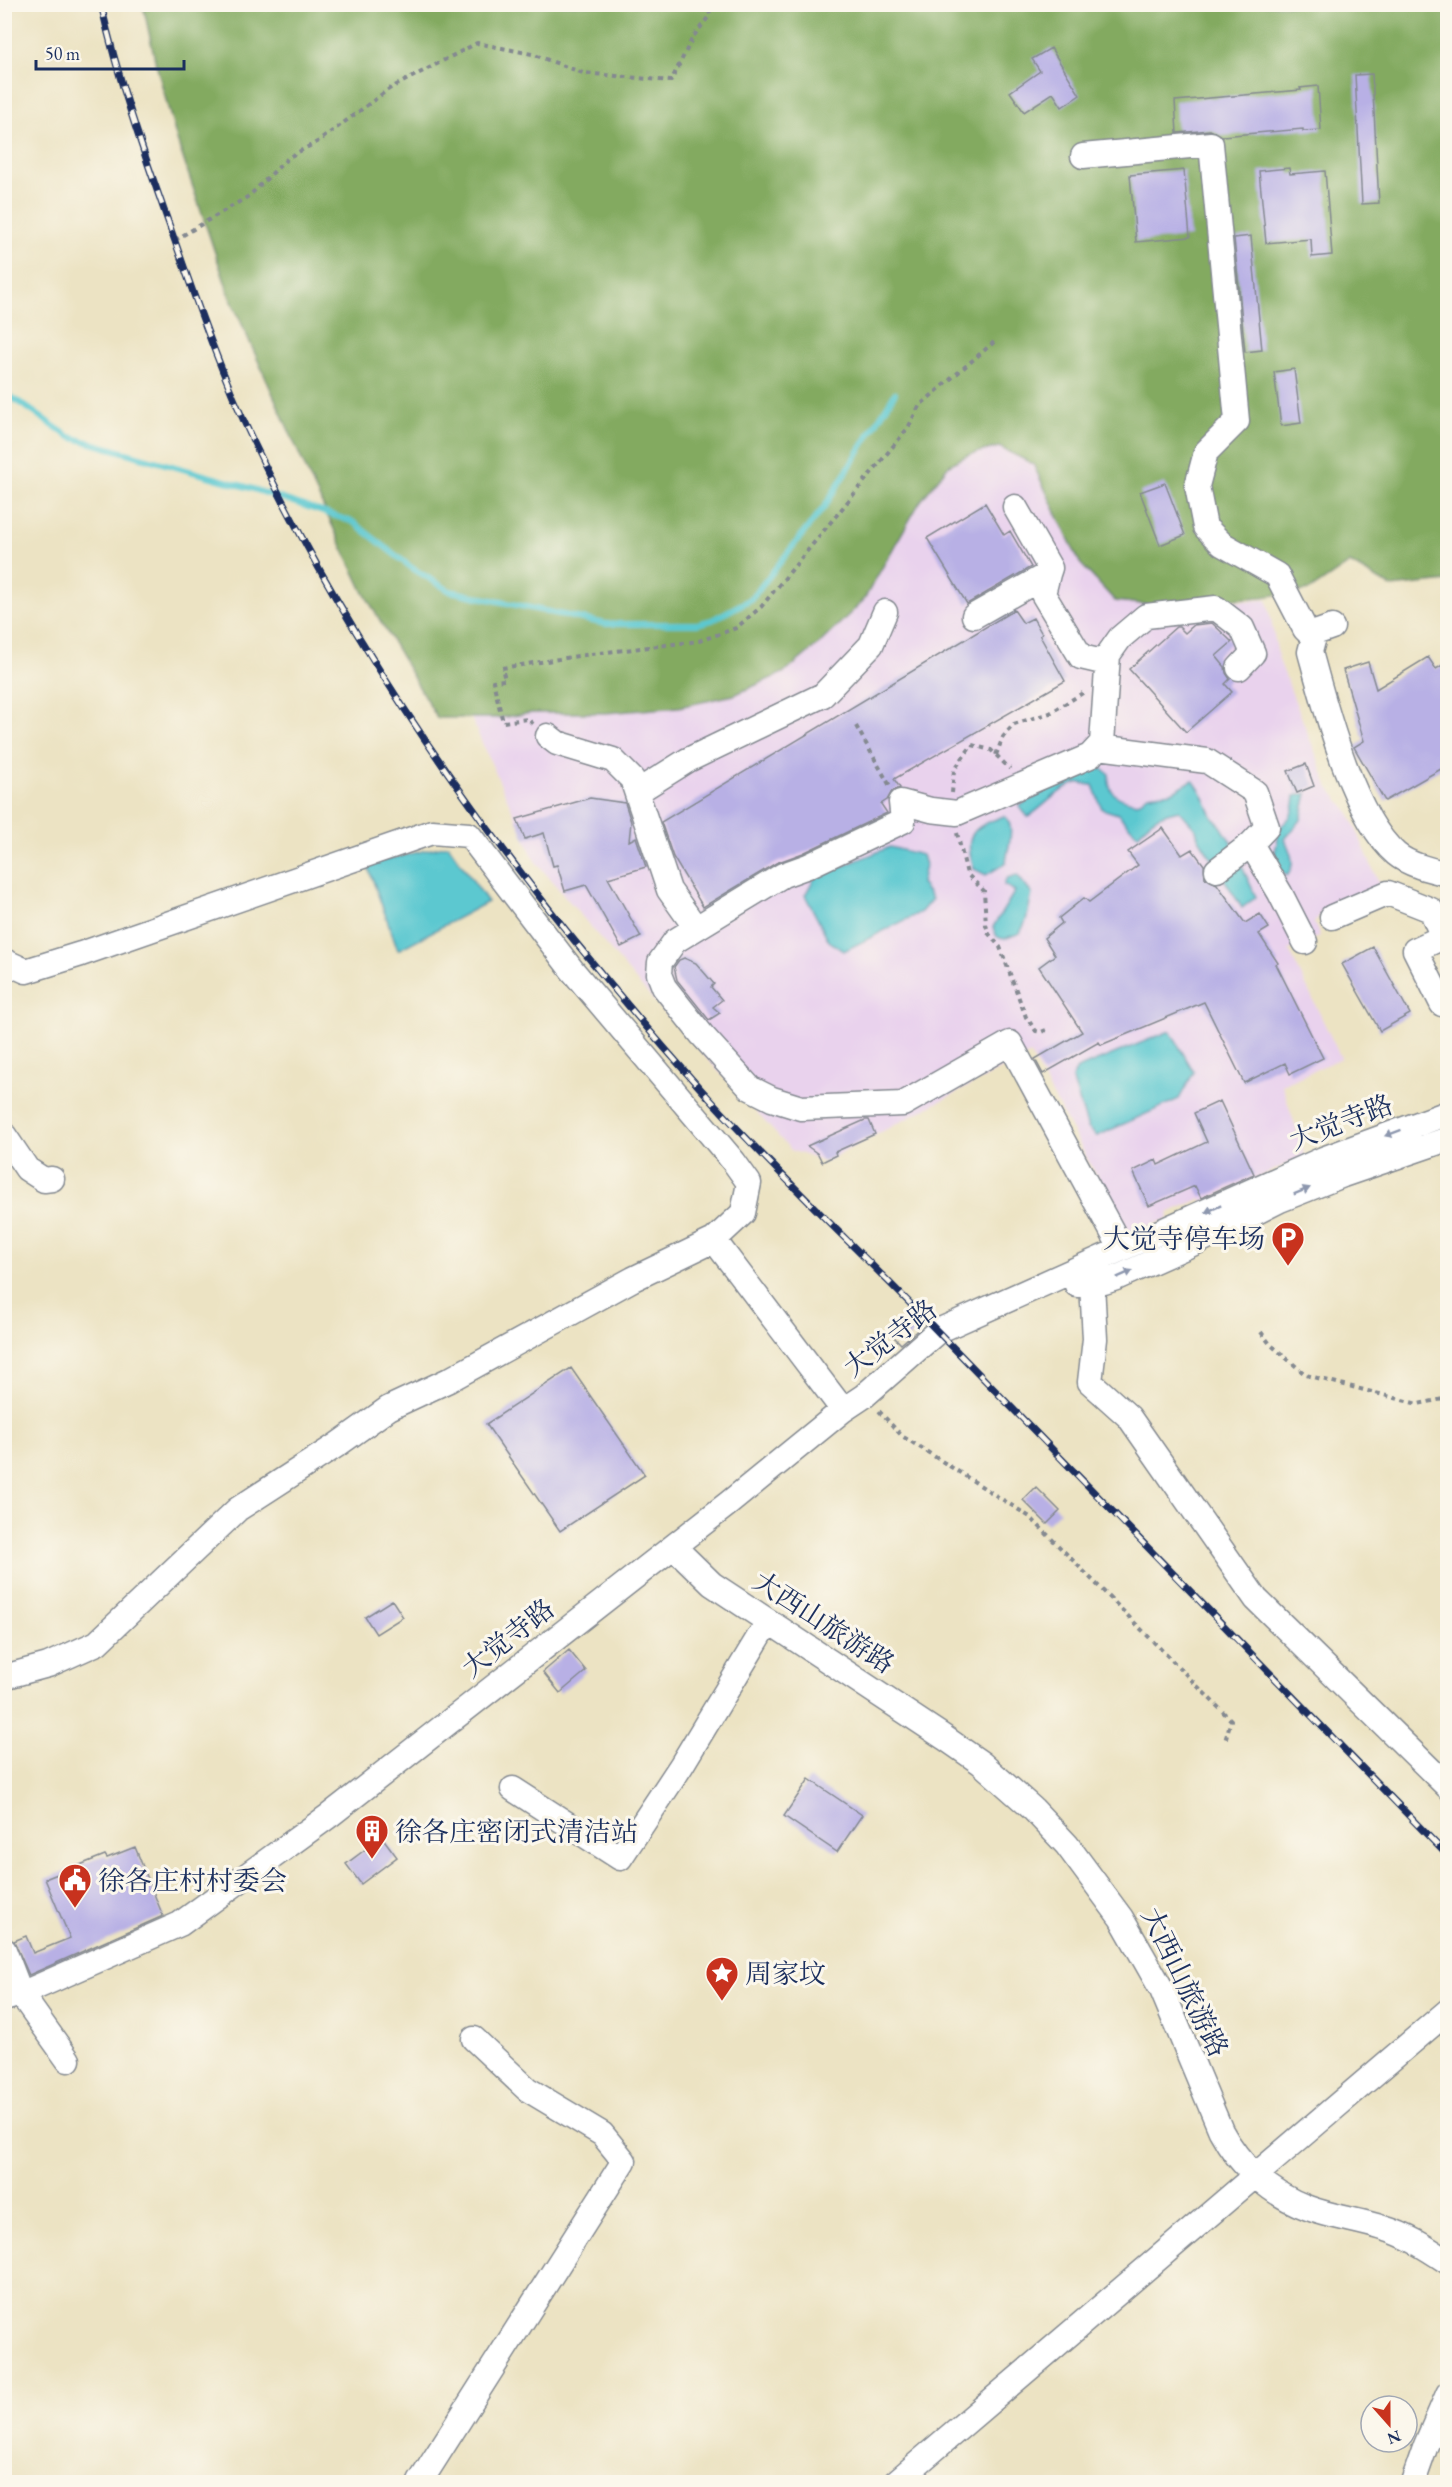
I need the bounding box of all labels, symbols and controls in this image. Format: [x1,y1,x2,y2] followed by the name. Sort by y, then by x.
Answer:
[36,33,184,71] scale bar
[45,42,80,65] text: 50 m
[1284,1086,1398,1158] street label: 大觉寺路
[1384,1129,1402,1139] one-way arrow
[1293,1186,1311,1196] one-way arrow
[1204,1204,1221,1213] one-way arrow
[1270,1220,1306,1267] parking icon: 大觉寺停车场
[1103,1221,1265,1256] place label: 大觉寺停车场
[1117,1269,1135,1279] one-way arrow
[836,1292,944,1384] street label: 大觉寺路
[747,1563,901,1681] street label: 大西山旅游路
[455,1591,561,1685] street label: 大觉寺路
[354,1813,390,1860] building icon: 徐各庄密闭式清洁站
[395,1814,638,1849] place label: 徐各庄密闭式清洁站
[57,1862,93,1909] public building icon: 徐各庄村村委会
[98,1863,287,1898] place label: 徐各庄村村委会
[1134,1902,1236,2062] street label: 大西山旅游路
[704,1955,740,2002] place icon: 周家坟
[745,1956,826,1991] place label: 周家坟
[1359,2394,1419,2454] north arrow
[1384,2425,1404,2450] text: N

